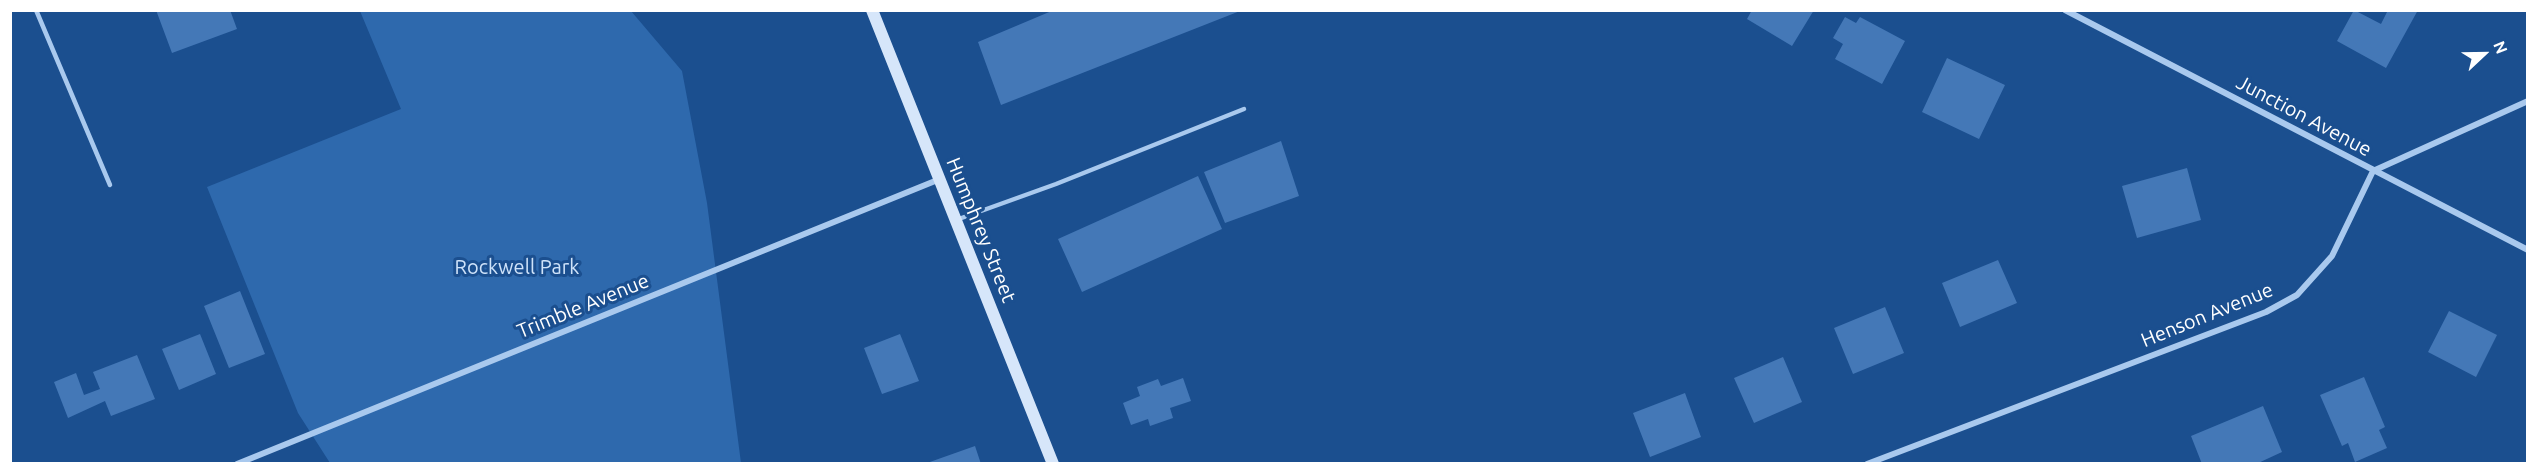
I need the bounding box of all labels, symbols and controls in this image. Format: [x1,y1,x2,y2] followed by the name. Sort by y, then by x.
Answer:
[2454,24,2514,84] north arrow
[2490,38,2511,56] text: N
[2232,70,2376,162] street label: Junction Avenue
[941,154,1021,306] street label: Humphrey Street
[455,255,579,279] park label: Rockwell Park
[514,269,652,343] street label: Trimble Avenue
[2138,278,2276,352] street label: Henson Avenue

